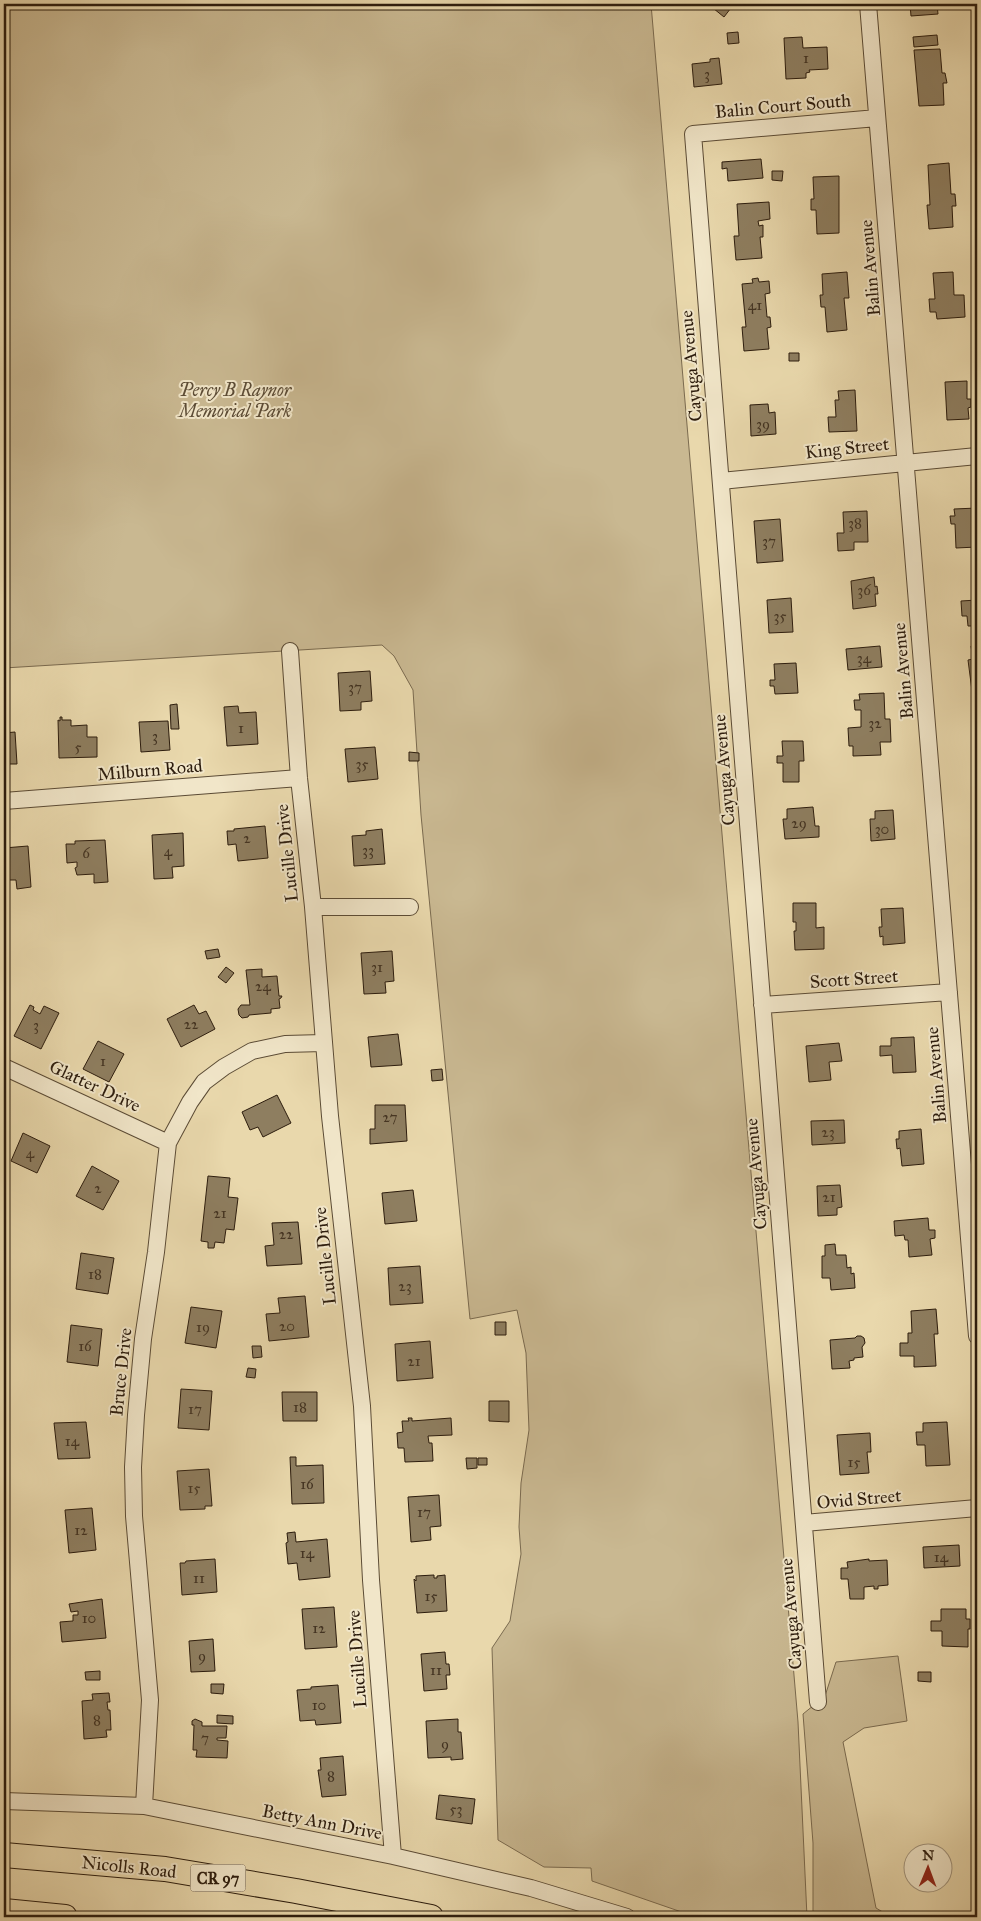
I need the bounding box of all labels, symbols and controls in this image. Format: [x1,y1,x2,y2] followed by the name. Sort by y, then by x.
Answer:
[803,49,809,67] house number: 1
[704,65,710,83] house number: 3
[714,89,852,123] street label: Balin Court South
[855,219,885,317] street label: Balin Avenue
[748,296,762,314] house number: 41
[675,309,708,423] street label: Cayuga Avenue
[177,379,293,422] park label: Percy B Raynor Memorial Park
[756,415,770,433] house number: 39
[804,433,891,464] street label: King Street
[848,514,862,532] house number: 38
[762,532,776,550] house number: 37
[857,581,872,599] house number: 36
[774,607,787,625] house number: 35
[888,622,918,720] street label: Balin Avenue
[857,649,872,667] house number: 34
[348,678,362,696] house number: 37
[708,713,741,827] street label: Cayuga Avenue
[868,714,882,732] house number: 32
[238,719,244,737] house number: 1
[152,727,158,745] house number: 3
[75,738,82,756] house number: 5
[97,754,203,786] street label: Milburn Road
[356,755,369,773] house number: 35
[271,803,303,903] street label: Lucille Drive
[791,814,807,832] house number: 29
[875,820,889,838] house number: 30
[243,829,251,847] house number: 2
[362,841,374,859] house number: 33
[164,842,173,860] house number: 4
[82,844,91,862] house number: 6
[371,958,383,976] house number: 31
[809,965,900,993] street label: Scott Street
[255,977,272,995] house number: 24
[184,1015,199,1033] house number: 22
[33,1016,39,1034] house number: 3
[921,1026,951,1124] street label: Balin Avenue
[100,1052,106,1070] house number: 1
[46,1055,144,1117] street label: Glatter Drive
[383,1108,398,1126] house number: 27
[740,1117,773,1231] street label: Cayuga Avenue
[821,1123,835,1141] house number: 23
[26,1144,35,1162] house number: 4
[94,1179,102,1197] house number: 2
[822,1188,836,1206] house number: 21
[213,1204,227,1222] house number: 21
[309,1206,341,1306] street label: Lucille Drive
[279,1225,294,1243] house number: 22
[88,1265,102,1283] house number: 18
[398,1277,412,1295] house number: 23
[279,1317,295,1335] house number: 20
[196,1318,210,1336] house number: 19
[105,1327,137,1417] street label: Bruce Drive
[78,1337,93,1355] house number: 16
[407,1352,421,1370] house number: 21
[293,1398,307,1416] house number: 18
[188,1400,202,1418] house number: 17
[65,1432,80,1450] house number: 14
[848,1453,860,1471] house number: 15
[300,1475,315,1493] house number: 16
[188,1479,200,1497] house number: 15
[816,1484,903,1514] street label: Ovid Street
[417,1503,431,1521] house number: 17
[74,1521,88,1539] house number: 12
[300,1544,315,1562] house number: 14
[934,1548,949,1566] house number: 14
[775,1557,808,1671] street label: Cayuga Avenue
[193,1569,205,1587] house number: 11
[425,1587,437,1605] house number: 15
[82,1609,96,1627] house number: 10
[343,1609,371,1709] street label: Lucille Drive
[312,1619,326,1637] house number: 12
[198,1647,206,1665] house number: 9
[430,1661,442,1679] house number: 11
[312,1696,326,1714] house number: 10
[93,1711,101,1729] house number: 8
[201,1729,209,1747] house number: 7
[441,1735,449,1753] house number: 9
[327,1767,335,1785] house number: 8
[260,1800,384,1844] street label: Betty Ann Drive
[450,1800,462,1818] house number: 53
[904,1844,954,1894] north arrow
[922,1847,934,1864] text: N
[80,1851,178,1883] street label: Nicolls Road
[190,1865,246,1892] road number: CR 97

